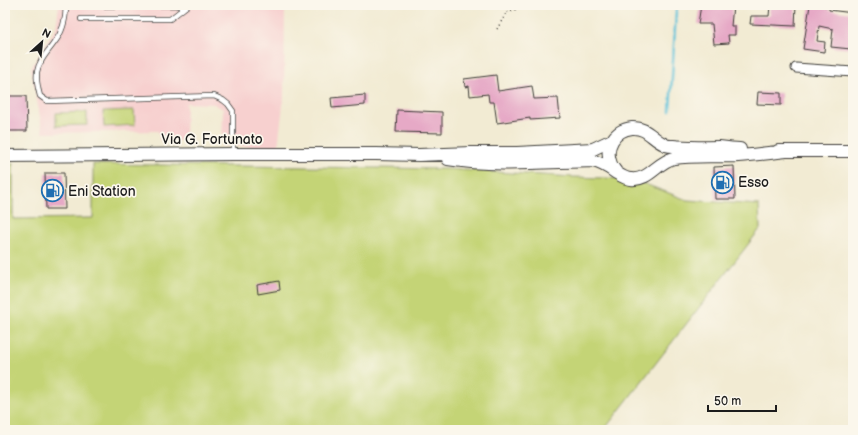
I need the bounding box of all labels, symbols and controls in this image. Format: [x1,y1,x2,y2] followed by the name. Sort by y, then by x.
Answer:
[22,22,62,62] north arrow
[40,26,53,41] text: N
[161,131,263,148] street label: Via G. Fortunato
[710,169,736,195] fuel station icon: Esso
[738,174,769,191] place label: Esso
[40,178,66,204] fuel station icon: Eni Station
[68,183,136,200] place label: Eni Station
[708,387,776,413] scale bar
[714,394,741,409] text: 50 m

